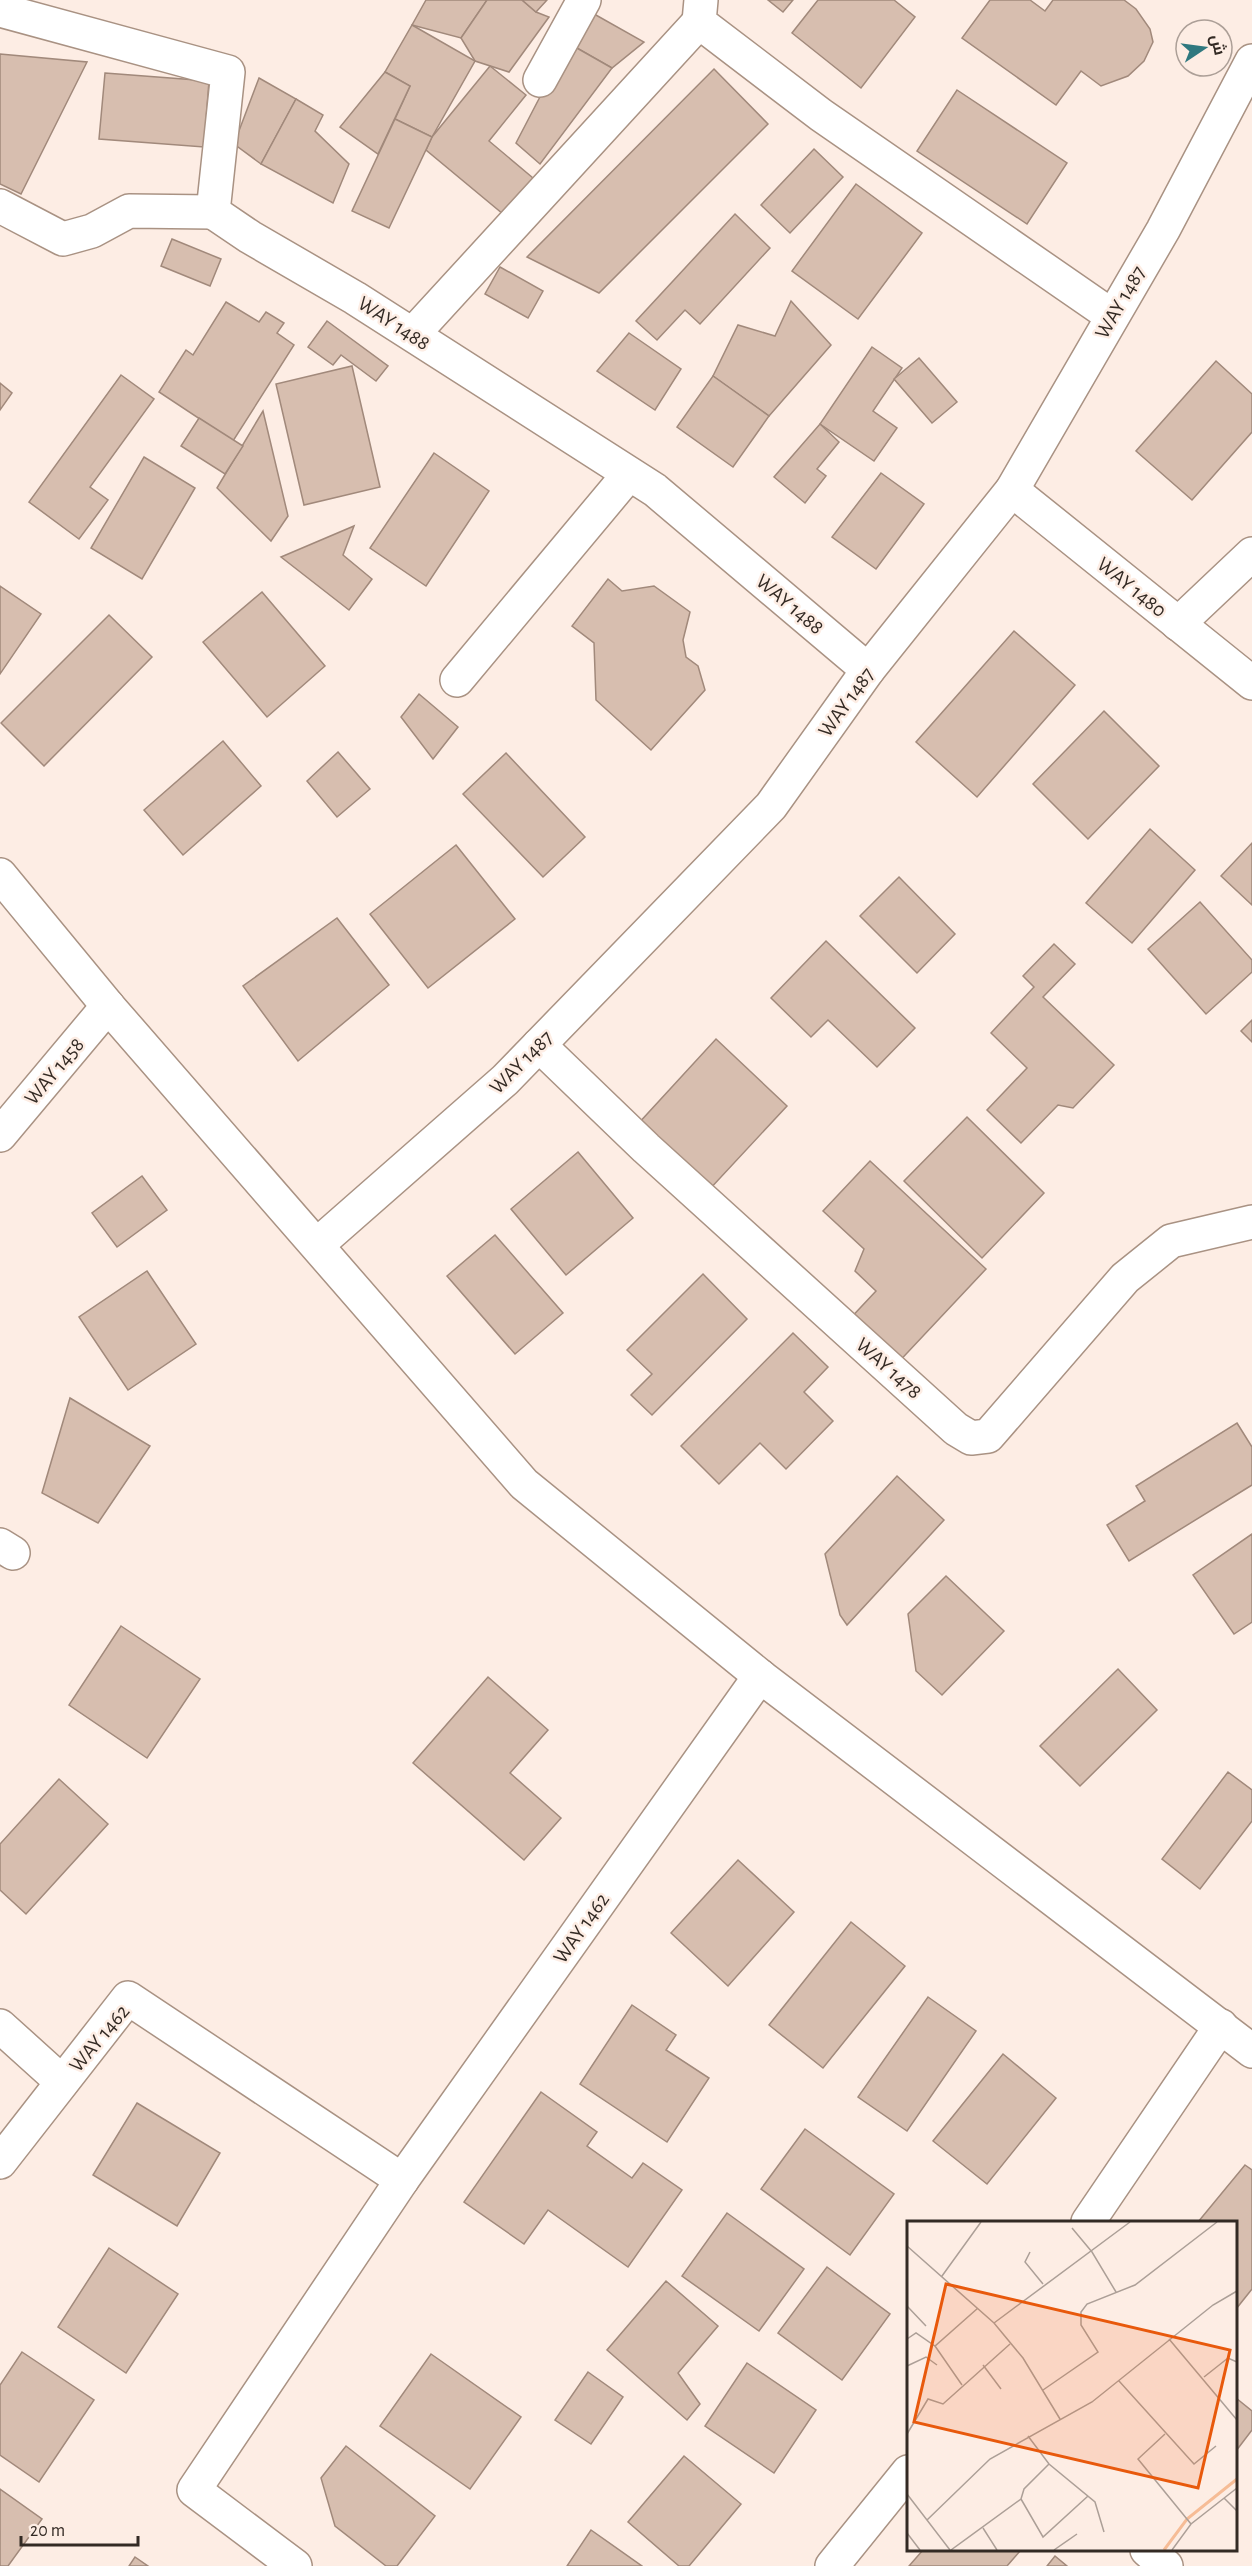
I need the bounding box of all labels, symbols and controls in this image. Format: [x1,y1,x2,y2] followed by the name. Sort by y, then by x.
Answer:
[1174,18,1234,78] north arrow
[1207,33,1229,57] text: ش
[1091,262,1150,342] street label: WAY 1487
[354,292,434,354] street label: WAY 1488
[1093,553,1170,621] street label: WAY 1480
[752,570,828,639] street label: WAY 1488
[814,664,879,741] street label: WAY 1487
[486,1026,557,1098] street label: WAY 1487
[21,1034,88,1109] street label: WAY 1458
[852,1334,925,1403] street label: WAY 1478
[550,1889,613,1967] street label: WAY 1462
[65,2001,133,2076] street label: WAY 1462
[907,2221,1237,2551] inset map
[21,2509,138,2547] scale bar
[30,2522,65,2540] text: 20 m

